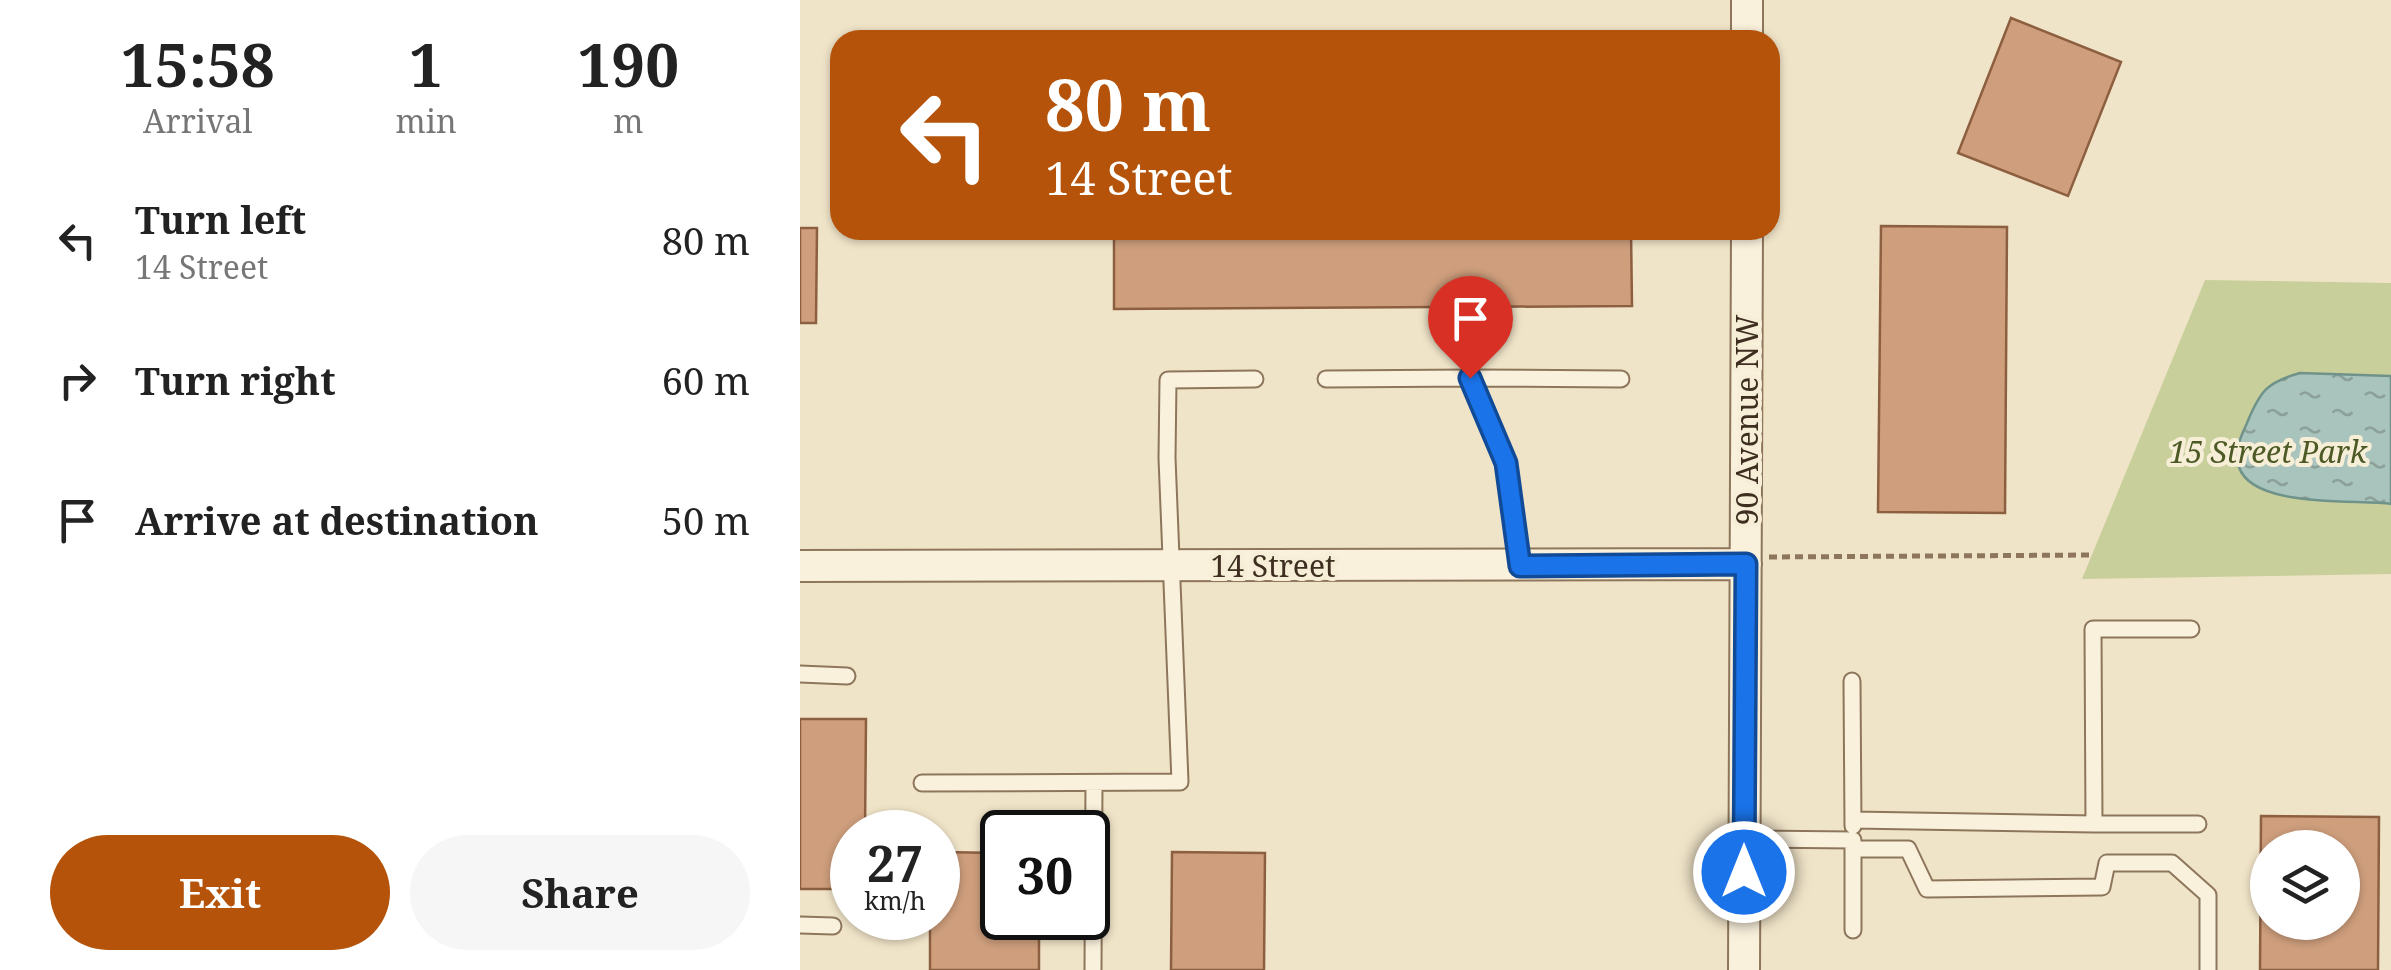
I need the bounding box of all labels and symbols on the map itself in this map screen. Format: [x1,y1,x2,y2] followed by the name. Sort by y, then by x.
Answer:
[1428,276,1513,379] pin
[1726,314,1767,525] street label: 90 Avenue NW
[2169,431,2368,472] park label: 15 Street Park
[1210,545,1336,586] street label: 14 Street
[980,810,1110,940] speed limit sign: 30
[1692,820,1796,924] position arrow

